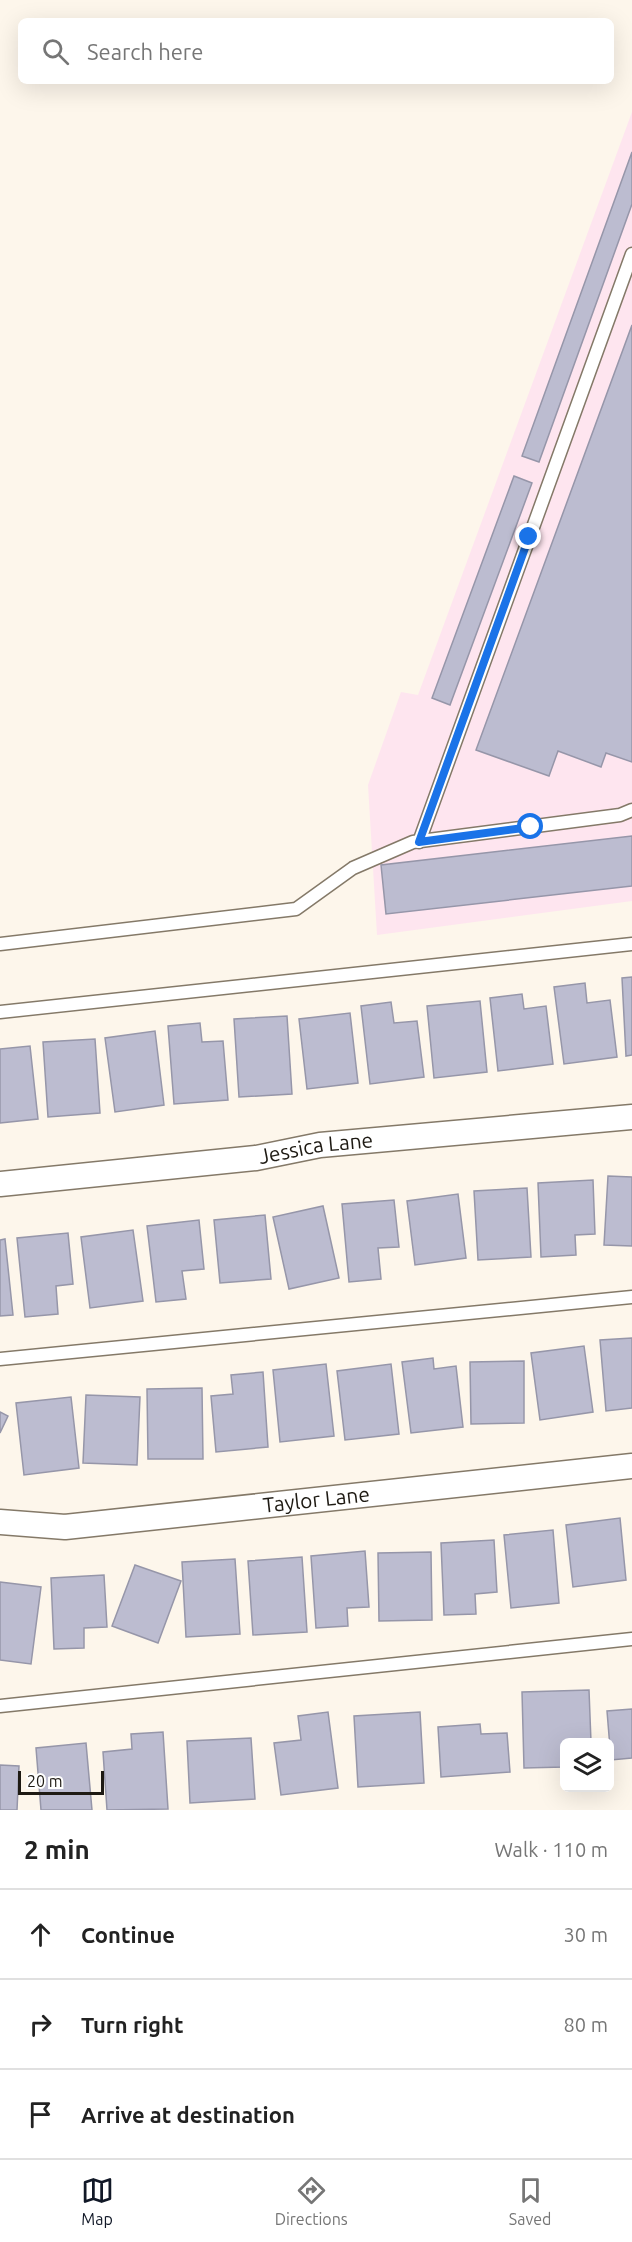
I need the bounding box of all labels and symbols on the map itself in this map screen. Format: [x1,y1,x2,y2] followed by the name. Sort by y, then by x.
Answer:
[515,523,541,549] route end
[517,813,543,839] route start
[256,1127,374,1168] street label: Jessica Lane
[262,1481,371,1517] street label: Taylor Lane
[18,1768,104,1796] scale bar

